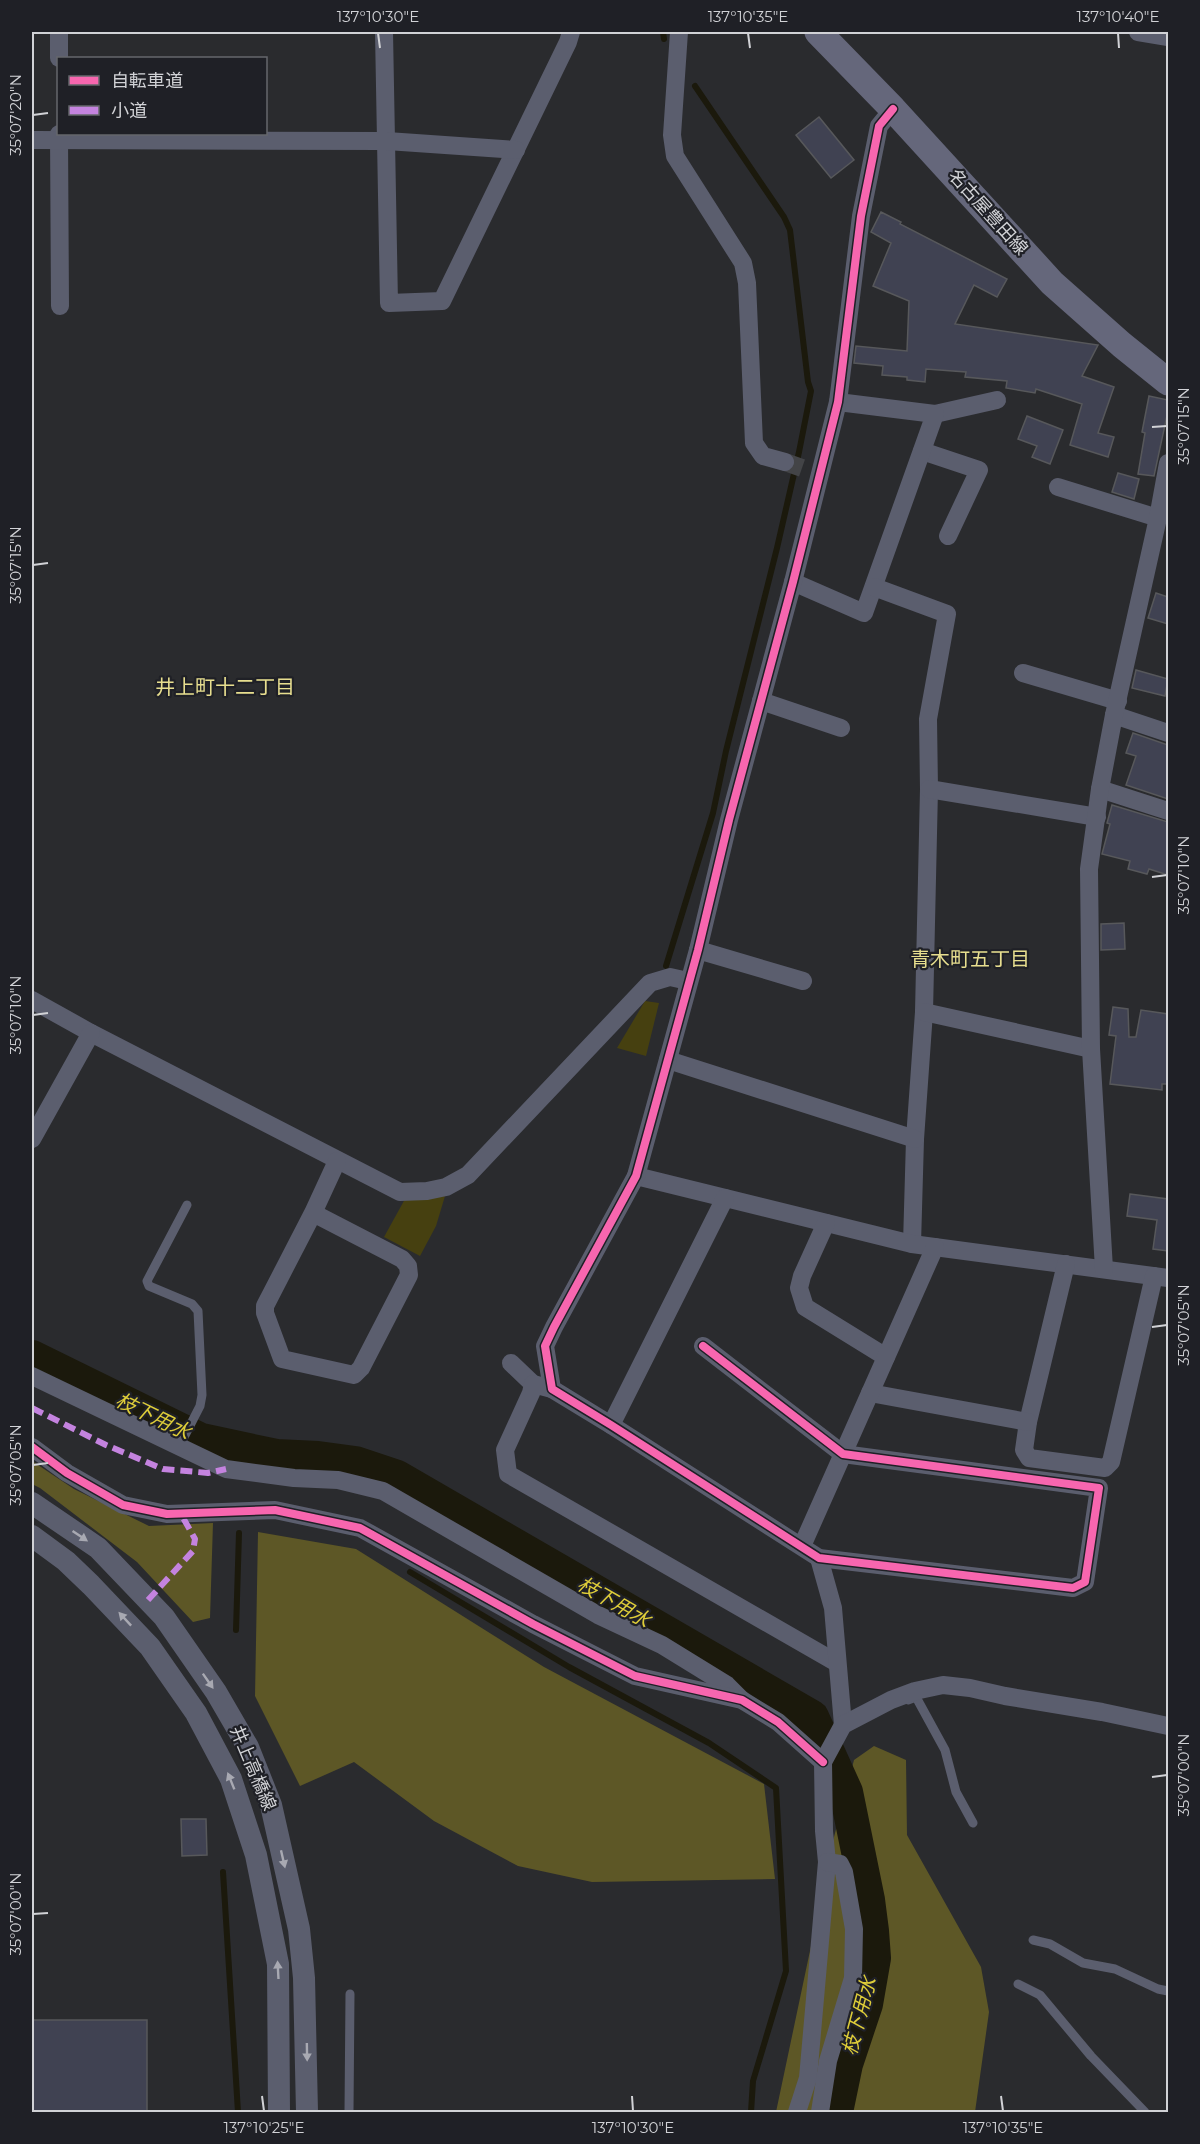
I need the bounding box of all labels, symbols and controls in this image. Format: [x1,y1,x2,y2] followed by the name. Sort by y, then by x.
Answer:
[337,7,419,26] text: 137°10'30"E
[708,7,788,26] text: 137°10'35"E
[1077,7,1159,26] text: 137°10'40"E
[57,57,267,135] legend
[111,70,183,92] text: 自転車道
[6,74,25,156] text: 35°07'20"N
[111,100,147,122] text: 小道
[944,165,1032,259] street label: 名古屋豊田線
[1174,387,1193,465] text: 35°07'15"N
[6,526,25,604] text: 35°07'15"N
[155,675,295,699] district label: 井上町十二丁目
[1174,836,1193,915] text: 35°07'10"N
[910,947,1030,971] district label: 青木町五丁目
[6,976,25,1055] text: 35°07'10"N
[1174,1284,1193,1366] text: 35°07'05"N
[112,1388,196,1445] water label: 枝下用水
[6,1424,25,1506] text: 35°07'05"N
[71,1530,87,1542] one-way arrow
[573,1572,656,1633] water label: 枝下用水
[118,1613,132,1627] one-way arrow
[202,1673,214,1688] one-way arrow
[225,1722,281,1814] street label: 井上高橋線
[1174,1734,1193,1816] text: 35°07'00"N
[226,1772,236,1790] one-way arrow
[279,1850,288,1869] one-way arrow
[6,1873,25,1955] text: 35°07'00"N
[273,1961,282,1980] one-way arrow
[837,1972,881,2058] water label: 枝下用水
[302,2042,312,2061] one-way arrow
[223,2118,305,2137] text: 137°10'25"E
[592,2118,674,2137] text: 137°10'30"E
[963,2118,1043,2137] text: 137°10'35"E

